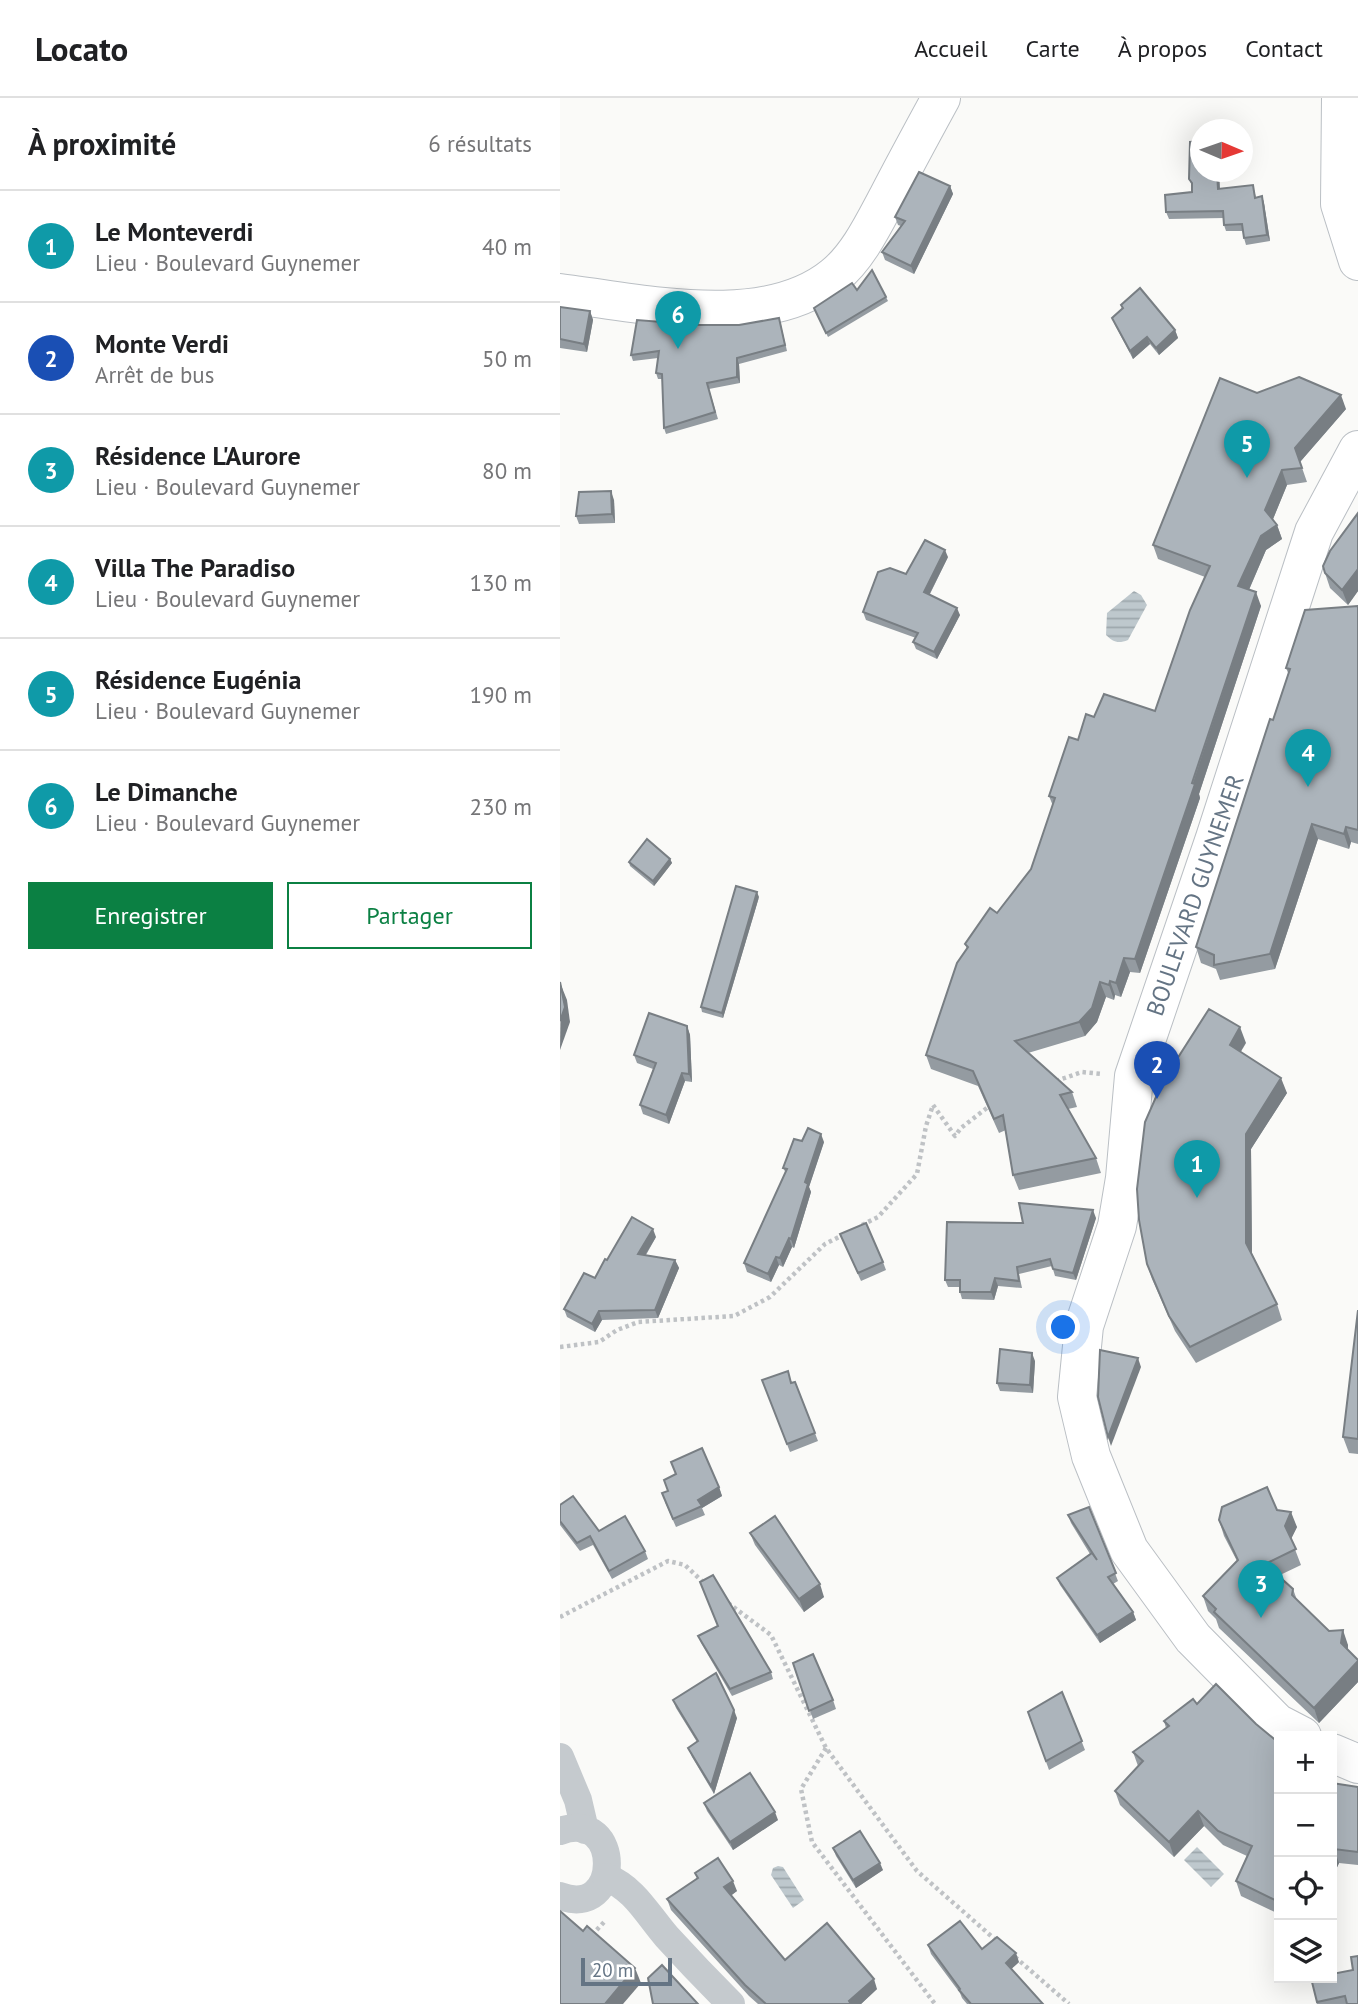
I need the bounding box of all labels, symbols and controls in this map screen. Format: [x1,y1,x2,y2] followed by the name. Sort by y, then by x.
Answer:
[35,27,128,70] text: Locato
[914,33,988,64] text: Accueil
[1026,33,1080,64] text: Carte
[1118,33,1207,64] text: À propos
[1245,33,1323,64] text: Contact
[1190,119,1253,182] north arrow
[28,124,176,163] text: À proximité
[428,129,532,158] text: 6 résultats
[95,215,254,248] text: Le Monteverdi
[44,232,58,261] text: 1
[482,232,532,261] text: 40 m
[95,248,360,277] text: Lieu · Boulevard Guynemer
[655,291,701,349] pin: 6
[95,327,229,360] text: Monte Verdi
[44,344,58,373] text: 2
[482,344,532,373] text: 50 m
[95,360,214,389] text: Arrêt de bus
[1224,420,1270,478] pin: 5
[95,439,301,472] text: Résidence L'Aurore
[44,456,58,485] text: 3
[482,456,532,485] text: 80 m
[95,472,360,501] text: Lieu · Boulevard Guynemer
[95,551,295,584] text: Villa The Paradiso
[44,568,58,597] text: 4
[470,568,532,597] text: 130 m
[95,584,360,613] text: Lieu · Boulevard Guynemer
[95,663,301,696] text: Résidence Eugénia
[44,680,58,709] text: 5
[470,680,532,709] text: 190 m
[95,696,360,725] text: Lieu · Boulevard Guynemer
[1285,729,1331,787] pin: 4
[1139,770,1251,1020] street label: BOULEVARD GUYNEMER
[95,775,238,808] text: Le Dimanche
[44,792,58,821] text: 6
[470,792,532,821] text: 230 m
[95,808,360,837] text: Lieu · Boulevard Guynemer
[28,882,273,949] button: Enregistrer
[287,882,532,949] button: Partager
[1134,1041,1180,1099] pin: 2
[1174,1140,1220,1198] pin: 1
[1046,1310,1080,1344] your location
[1238,1560,1284,1618] pin: 3
[1274,1731,1337,1983] map controls
[1274,1731,1337,1794] button: +
[1274,1794,1337,1857] button: −
[1274,1857,1337,1920] button: locate
[1274,1920,1337,1983] button: layers
[581,1955,672,1987] scale bar
[592,1958,633,1982] text: 20 m

